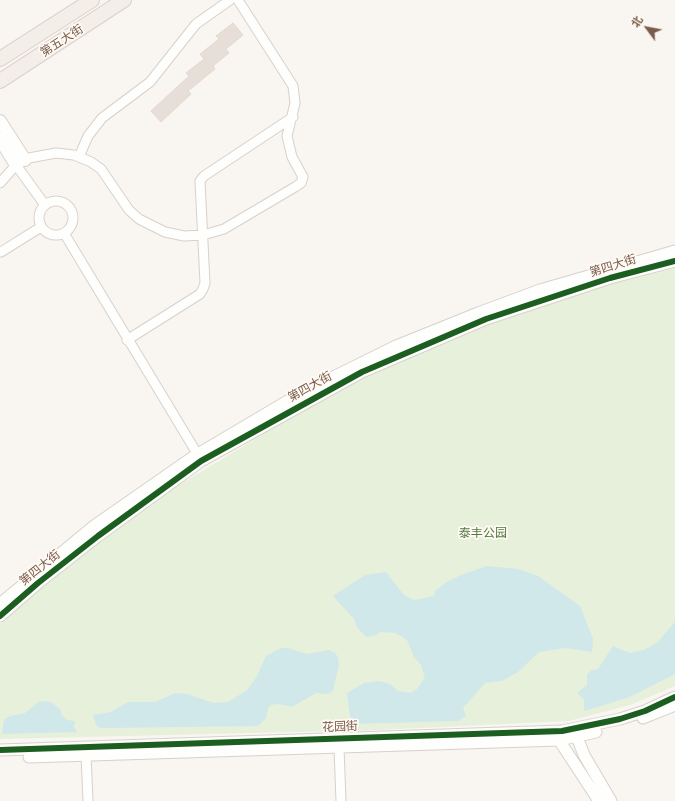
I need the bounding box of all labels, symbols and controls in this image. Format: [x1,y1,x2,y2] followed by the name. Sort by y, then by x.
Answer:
[627,8,667,48] north arrow
[628,13,646,30] text: 北
[38,22,86,60] street label: 第五大街
[588,252,638,280] street label: 第四大街
[286,369,334,405] street label: 第四大街
[459,526,507,540] park label: 泰丰公园
[17,547,63,589] street label: 第四大街
[322,719,358,735] street label: 花园街

